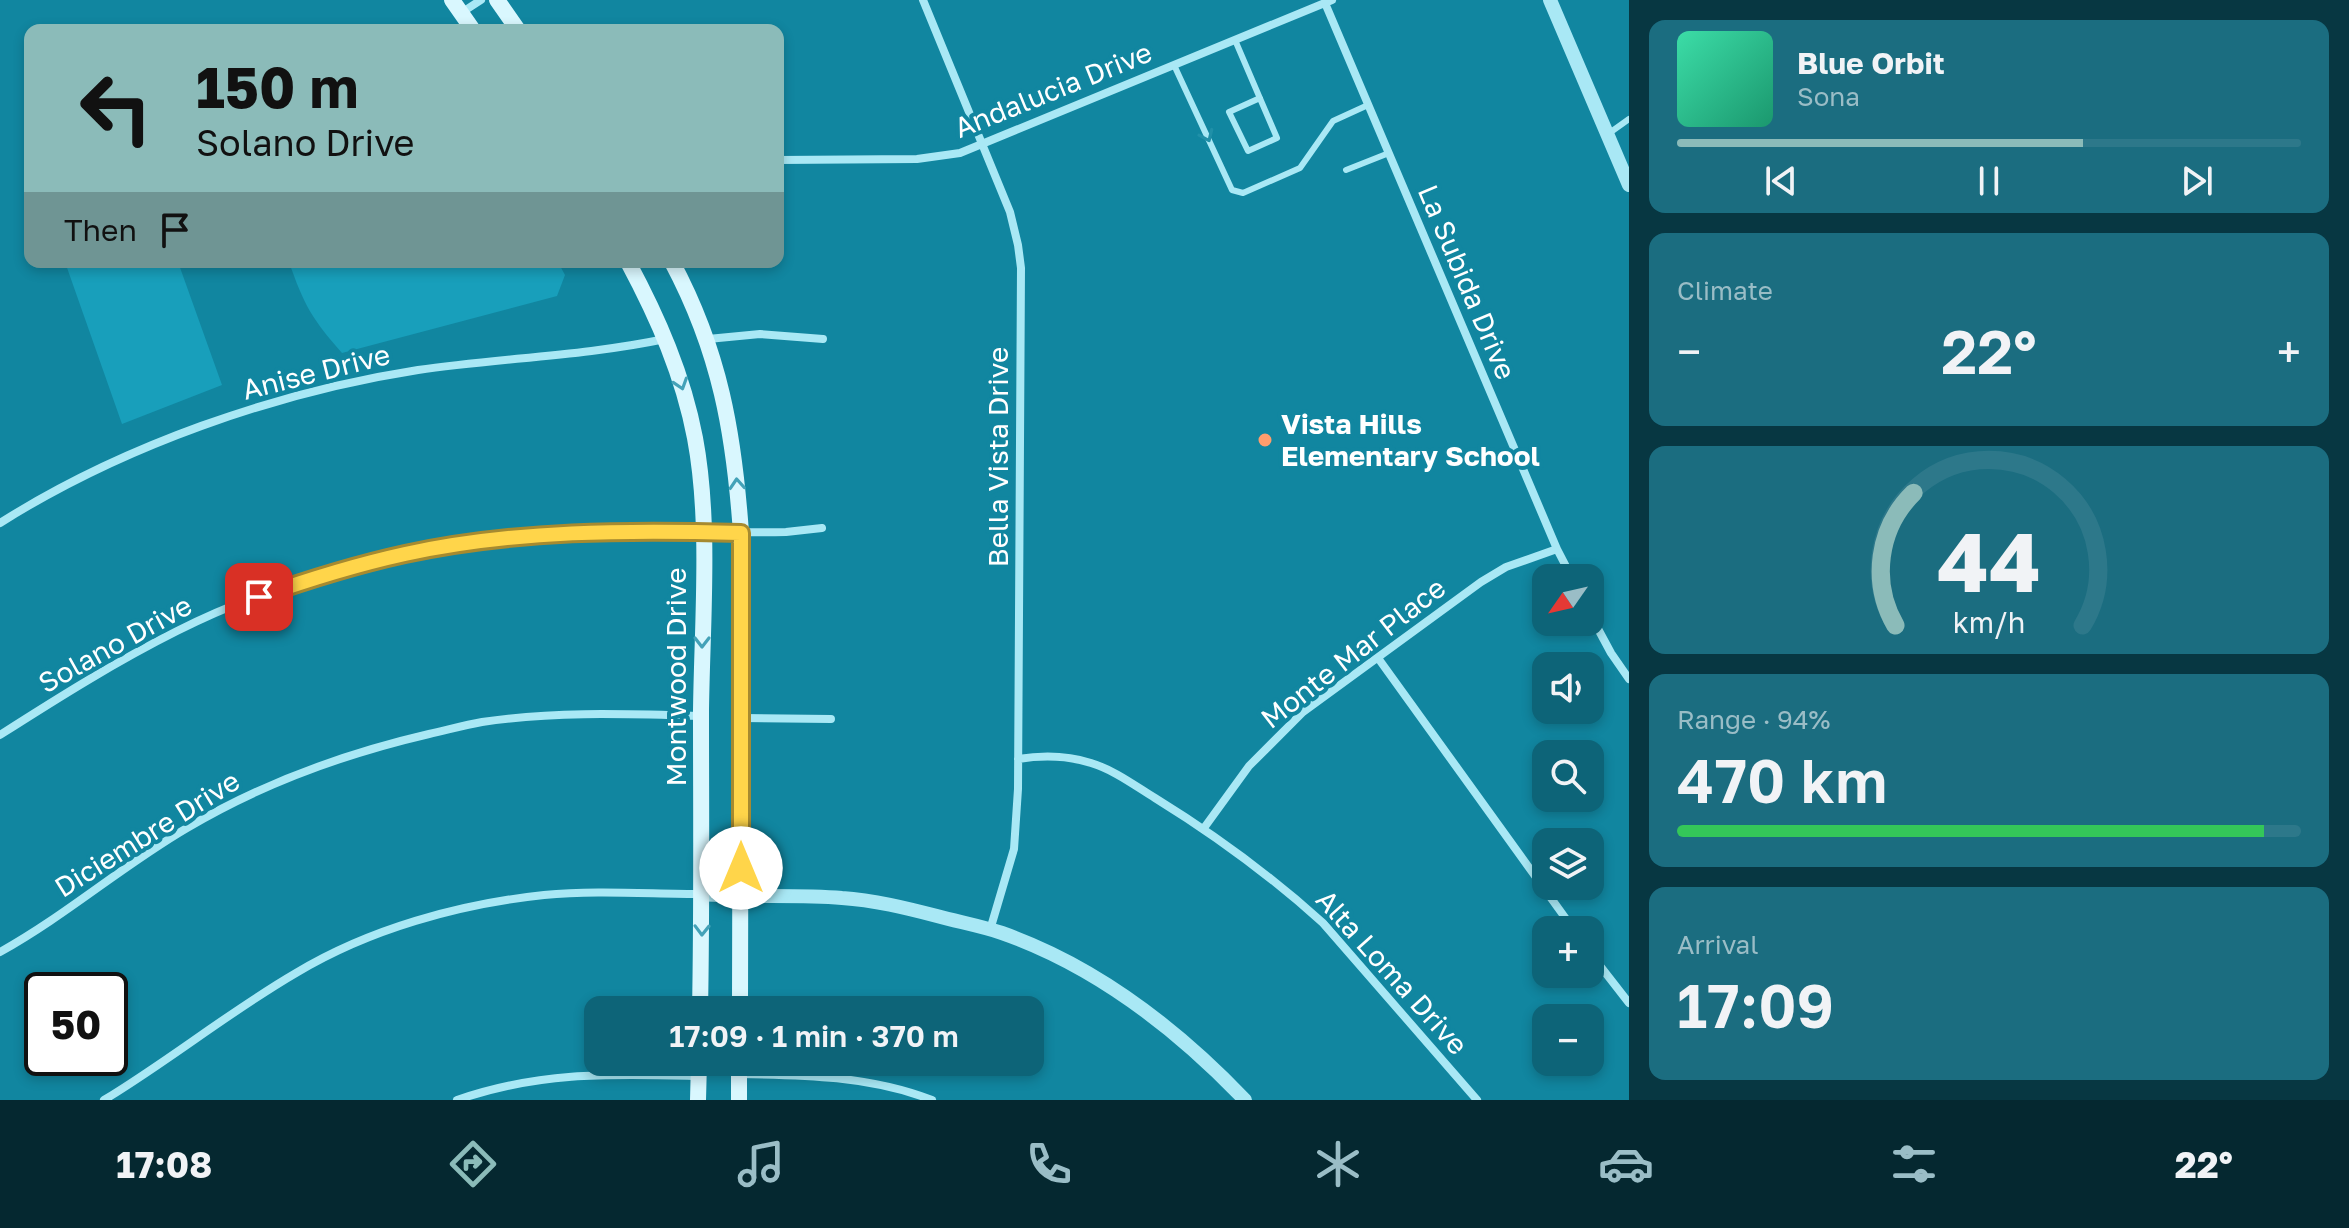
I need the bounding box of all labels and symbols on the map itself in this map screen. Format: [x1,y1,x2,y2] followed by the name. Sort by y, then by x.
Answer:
[949,35,1156,144] street label: Andalucia Drive
[1197,128,1213,142] one-way arrow
[1412,180,1523,384] street label: La Subida Drive
[239,337,393,406] street label: Anise Drive
[981,347,1014,567] street label: Bella Vista Drive
[672,377,688,391] one-way arrow
[1281,407,1540,472] place label: Vista Hills Elementary School
[1256,431,1274,449] marker: Vista Hills Elementary School
[729,477,746,490] one-way arrow
[225,563,293,631] pin
[1532,564,1604,636] north arrow
[659,568,692,786] street label: Montwood Drive
[1254,570,1451,735] street label: Monte Mar Place
[32,588,197,699] street label: Solano Drive
[693,636,711,649] one-way arrow
[48,764,245,904] street label: Diciembre Drive
[699,826,783,910] position arrow
[1310,883,1475,1061] street label: Alta Loma Drive
[693,924,710,937] one-way arrow
[24,972,128,1076] speed limit sign: 50

